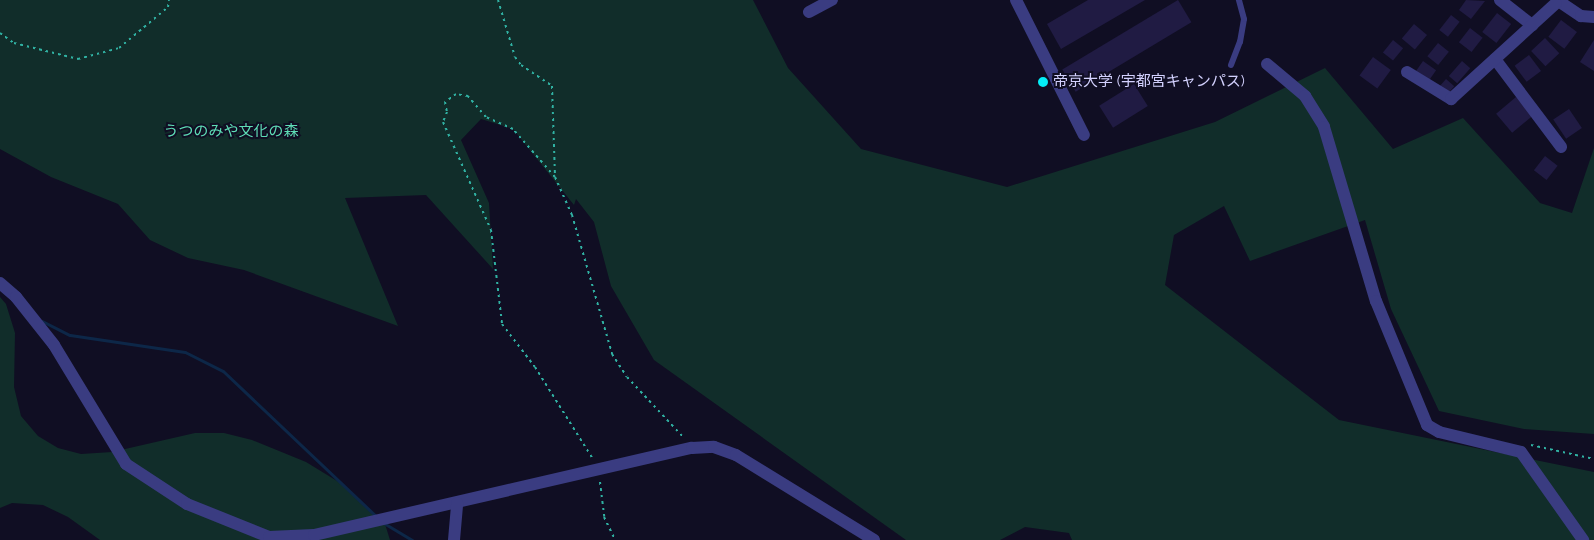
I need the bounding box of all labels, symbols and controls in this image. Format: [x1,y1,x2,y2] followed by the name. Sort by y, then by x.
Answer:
[1053,73,1245,91] place label: 帝京大学 (宇都宮キャンパス)
[1037,76,1049,88] marker: 帝京大学 (宇都宮キャンパス)
[164,123,298,141] park label: うつのみや文化の森

